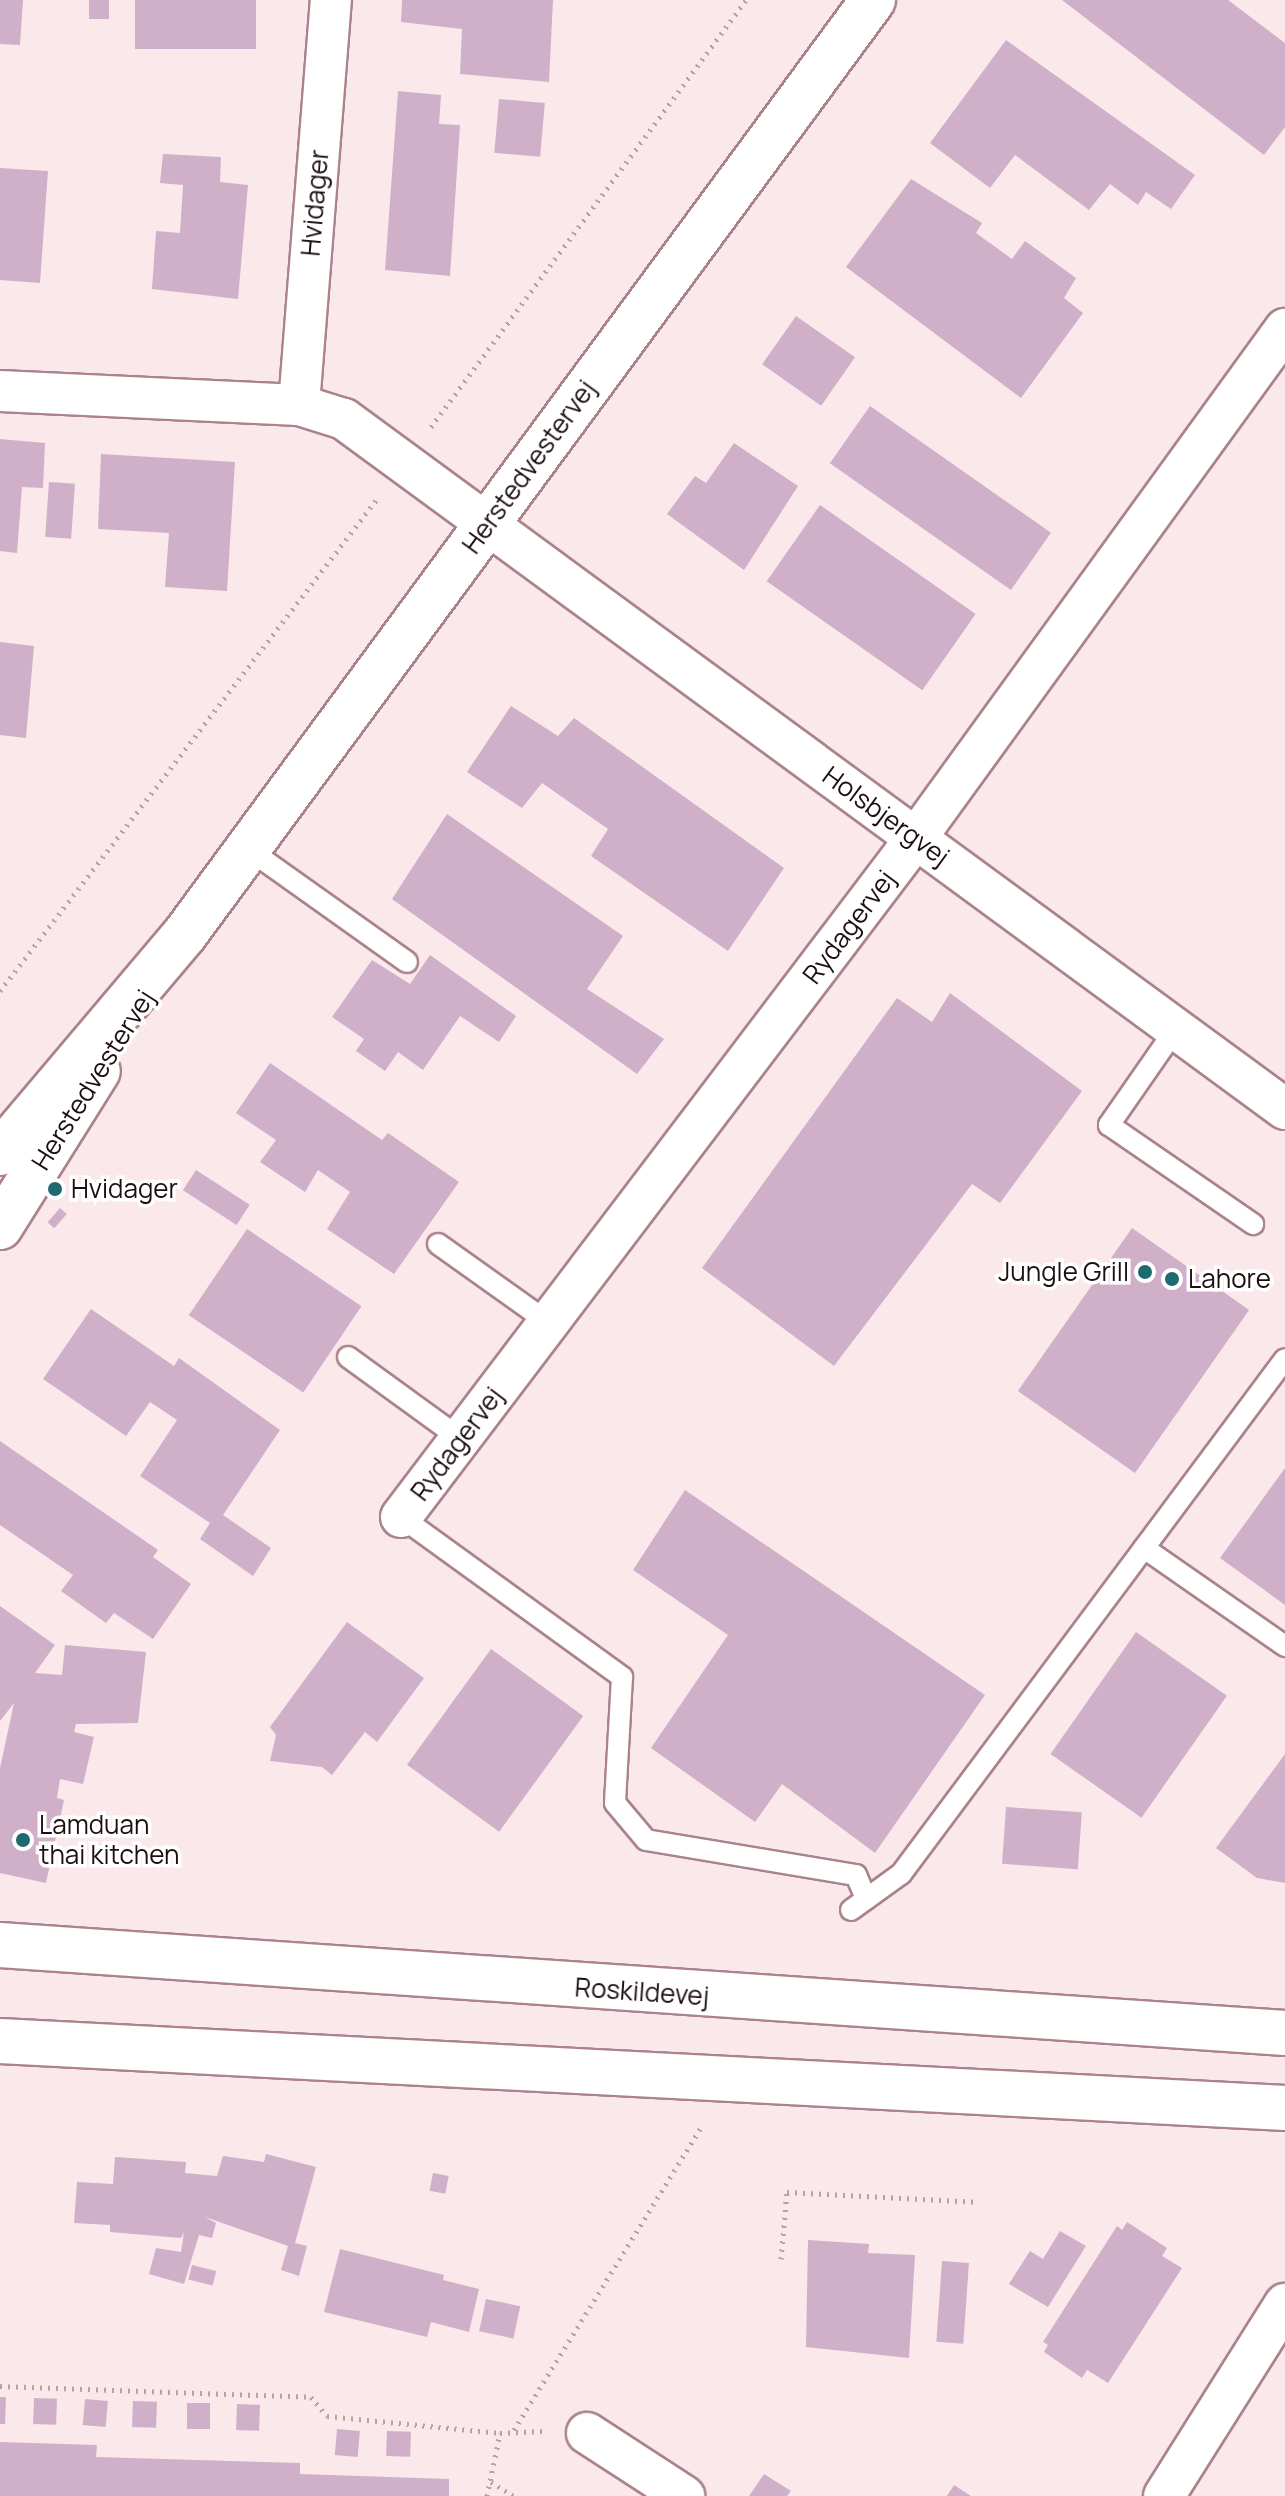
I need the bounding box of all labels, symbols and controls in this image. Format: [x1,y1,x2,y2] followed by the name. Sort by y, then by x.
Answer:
[295,148,335,258] street label: Hvidager
[456,374,602,560] street label: Herstedvestervej
[817,760,955,872] street label: Holsbjergvej
[796,864,902,990] street label: Rydagervej
[25,984,161,1176] street label: Herstedvestervej
[71,1173,178,1205] place label: Hvidager
[46,1180,64,1198] marker: Hvidager
[998,1256,1129,1288] place label: Jungle Grill
[1136,1263,1154,1281] marker: Jungle Grill
[1188,1263,1271,1295] place label: Lahore
[1163,1270,1181,1288] marker: Lahore
[404,1381,510,1507] street label: Rydagervej
[39,1809,180,1870] place label: Lamduan thai kitchen
[14,1831,32,1849] marker: Lamduan thai kitchen
[574,1972,710,2012] street label: Roskildevej

